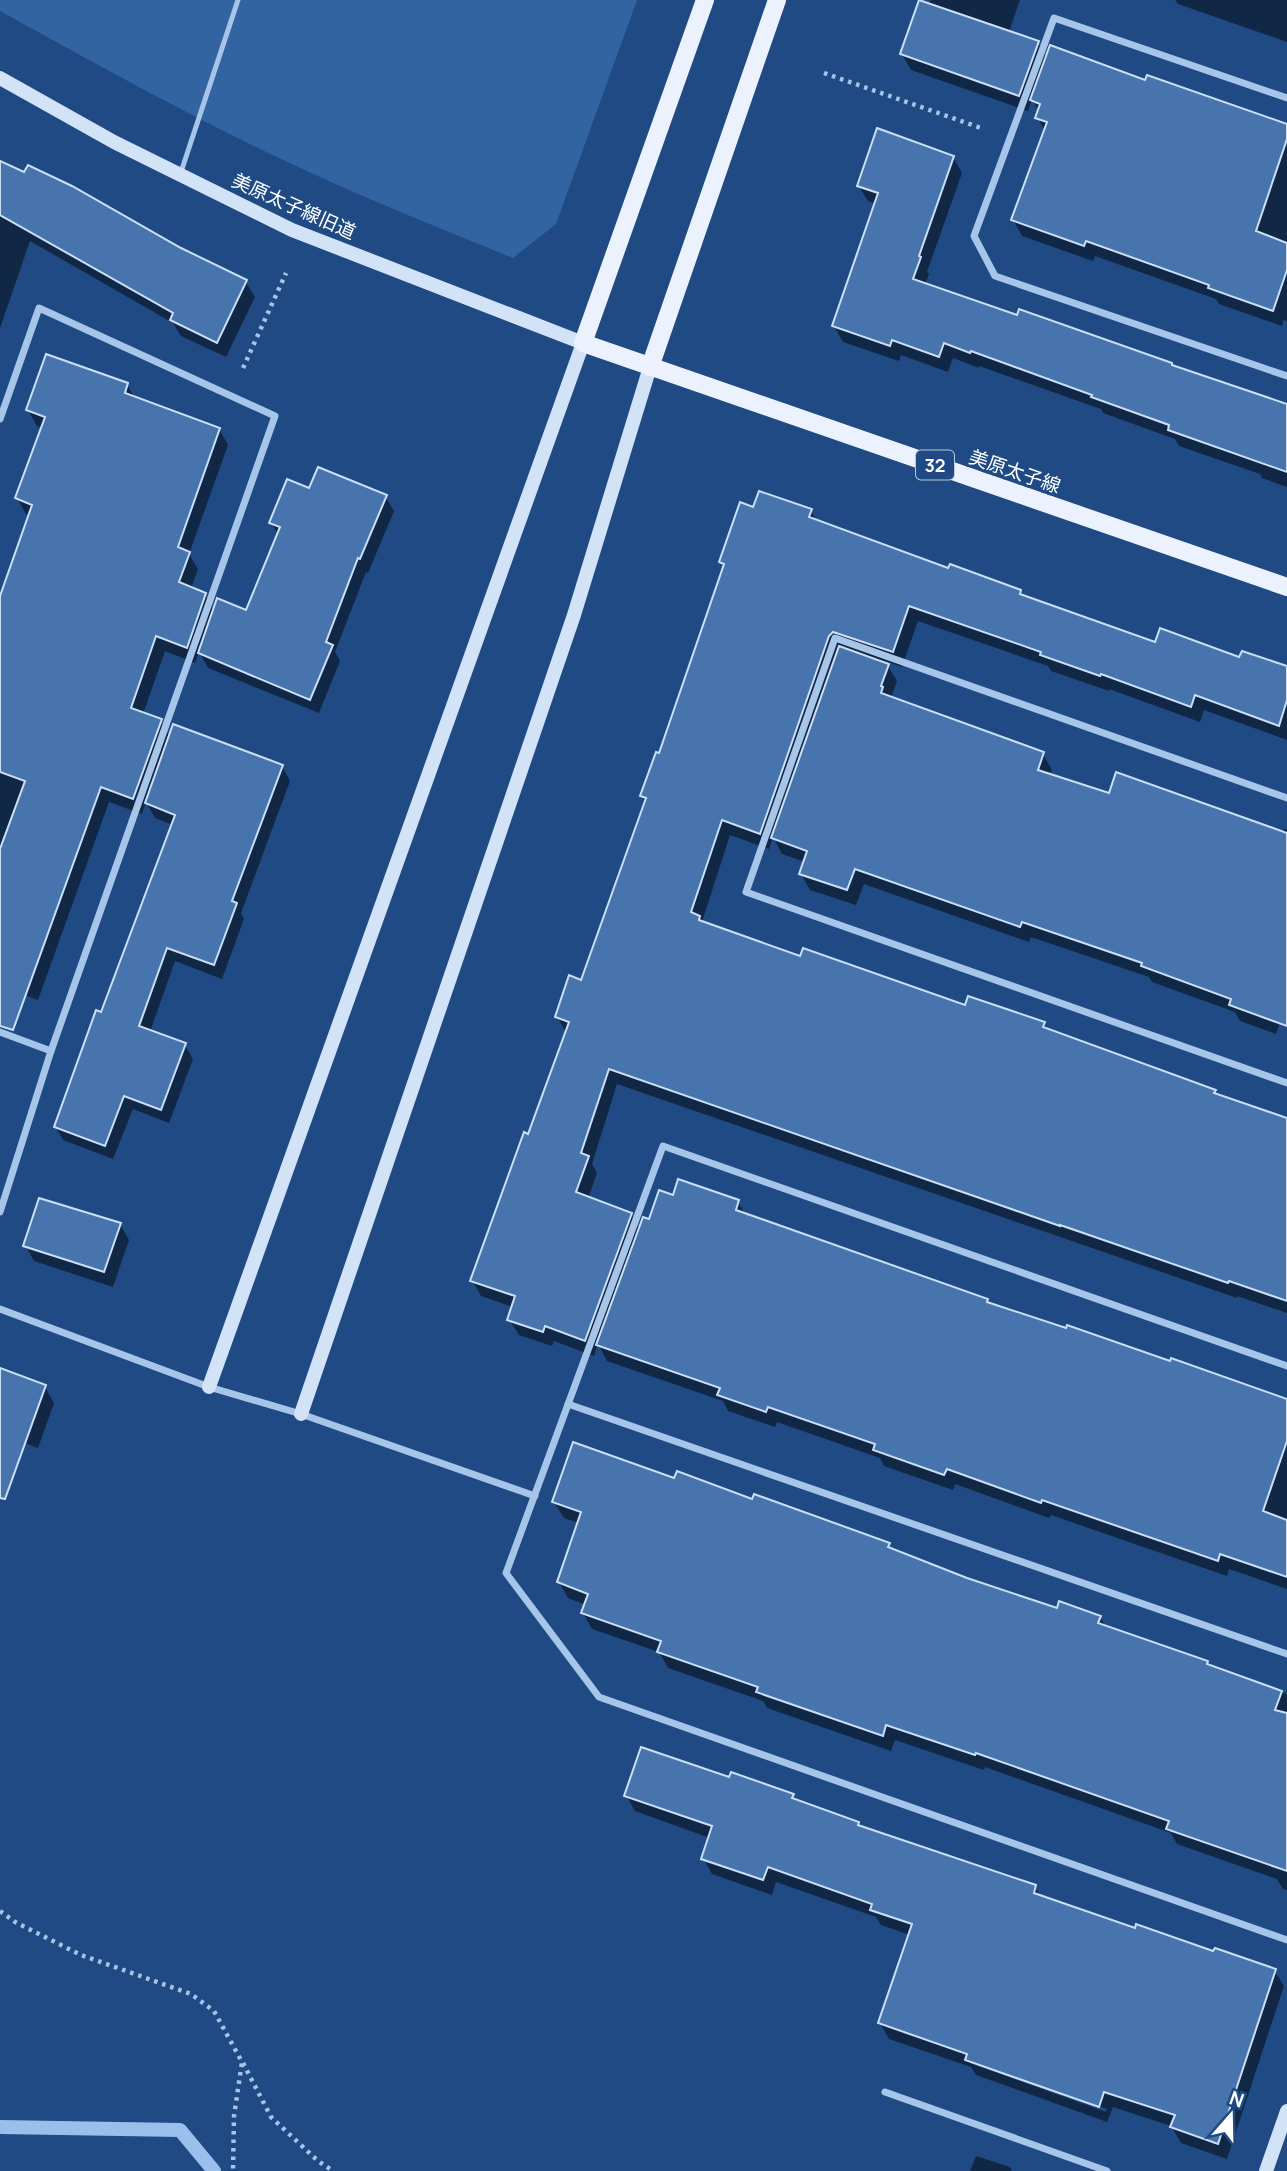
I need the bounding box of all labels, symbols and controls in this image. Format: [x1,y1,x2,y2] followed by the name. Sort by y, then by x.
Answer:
[228,167,360,245] street label: 美原太子線旧道
[966,443,1064,499] street label: 美原太子線
[916,450,954,480] road number: 32
[1196,2080,1266,2150] north arrow
[1226,2084,1248,2114] text: N

